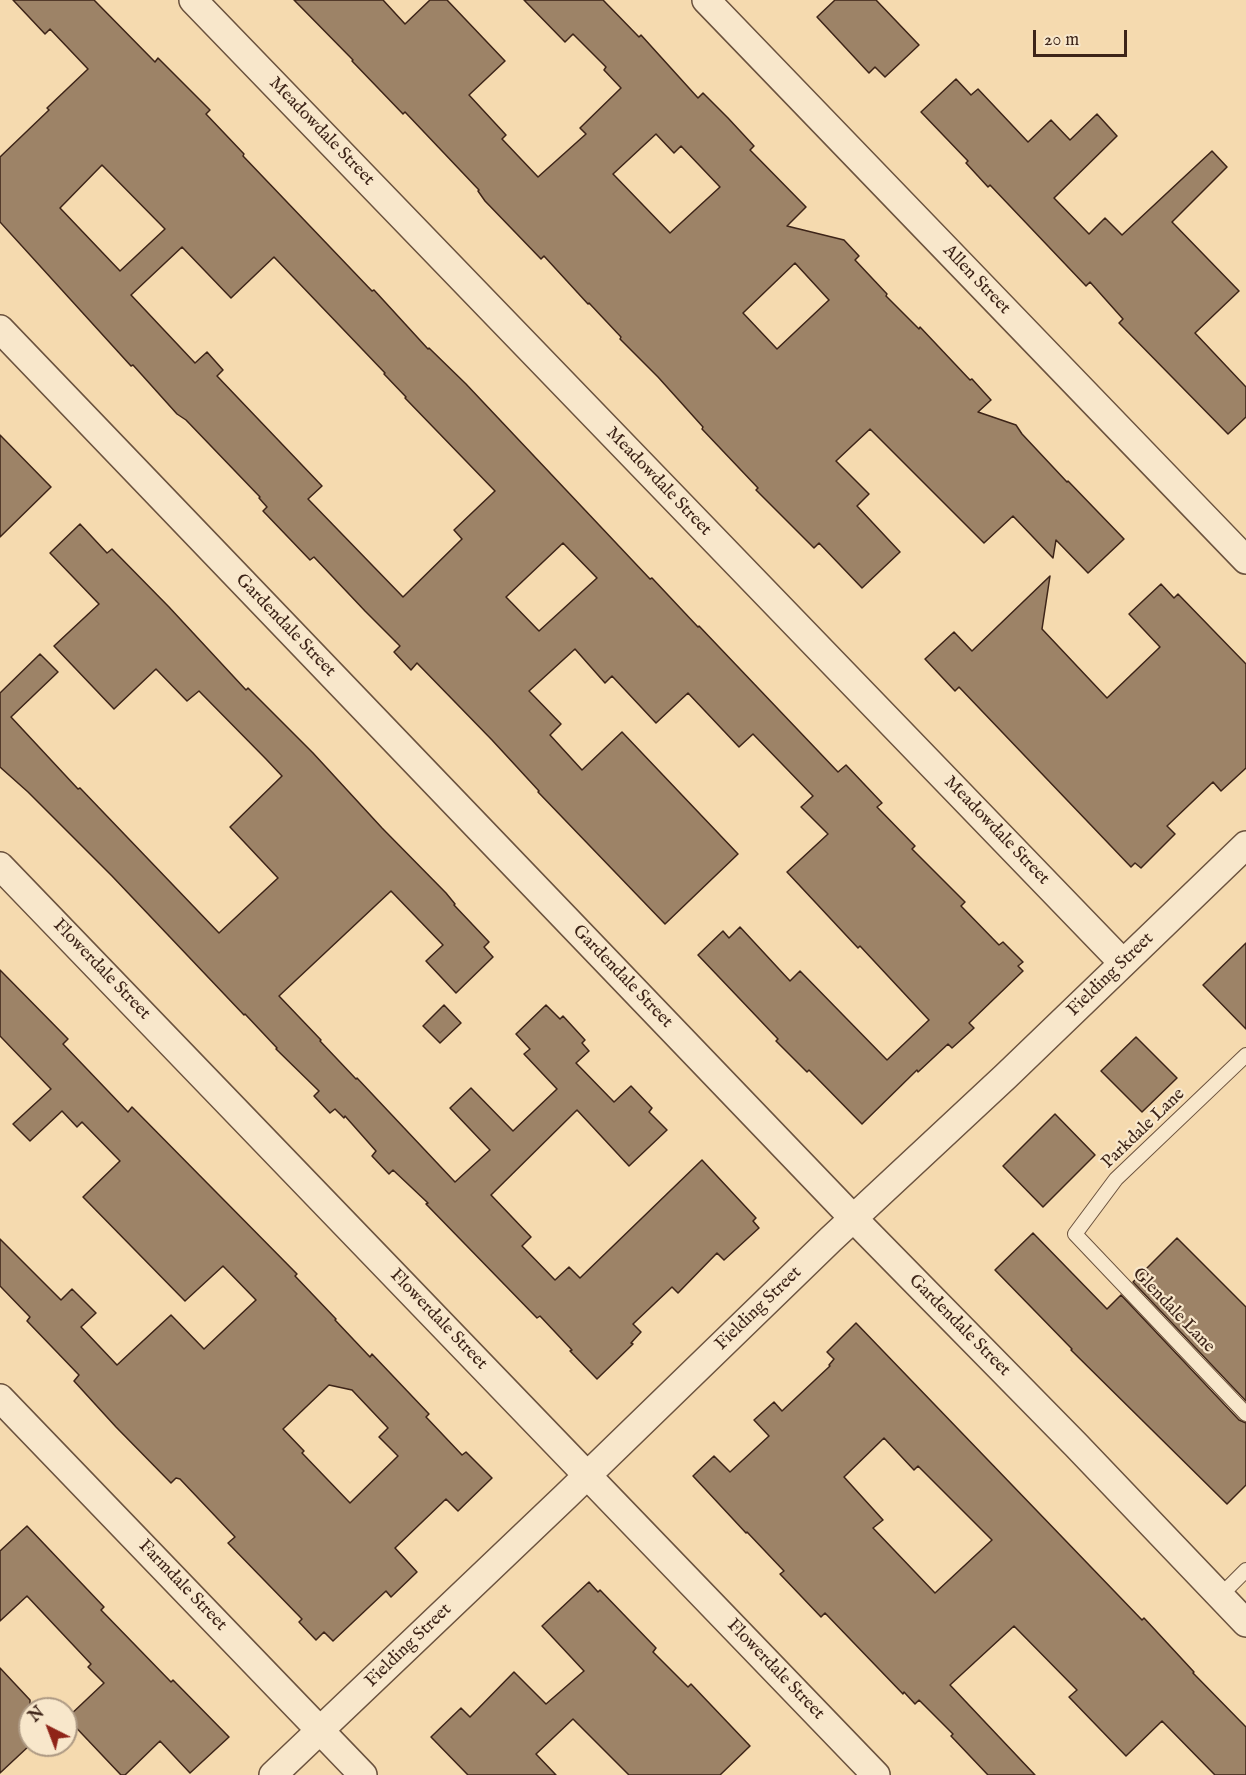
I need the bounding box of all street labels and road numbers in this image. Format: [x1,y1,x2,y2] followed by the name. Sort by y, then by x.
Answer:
[264,73,378,191] street label: Meadowdale Street
[938,241,1014,319] street label: Allen Street
[601,423,715,541] street label: Meadowdale Street
[230,570,340,682] street label: Gardendale Street
[939,772,1053,890] street label: Meadowdale Street
[48,915,154,1025] street label: Flowerdale Street
[567,921,677,1033] street label: Gardendale Street
[1063,928,1159,1022] street label: Fielding Street
[1098,1084,1190,1174] street label: Parkdale Lane
[711,1262,807,1356] street label: Fielding Street
[1127,1264,1219,1358] street label: Glendale Lane
[385,1265,491,1375] street label: Flowerdale Street
[904,1271,1014,1381] street label: Gardendale Street
[133,1536,231,1636] street label: Farmdale Street
[361,1599,457,1693] street label: Fielding Street
[722,1615,828,1725] street label: Flowerdale Street

